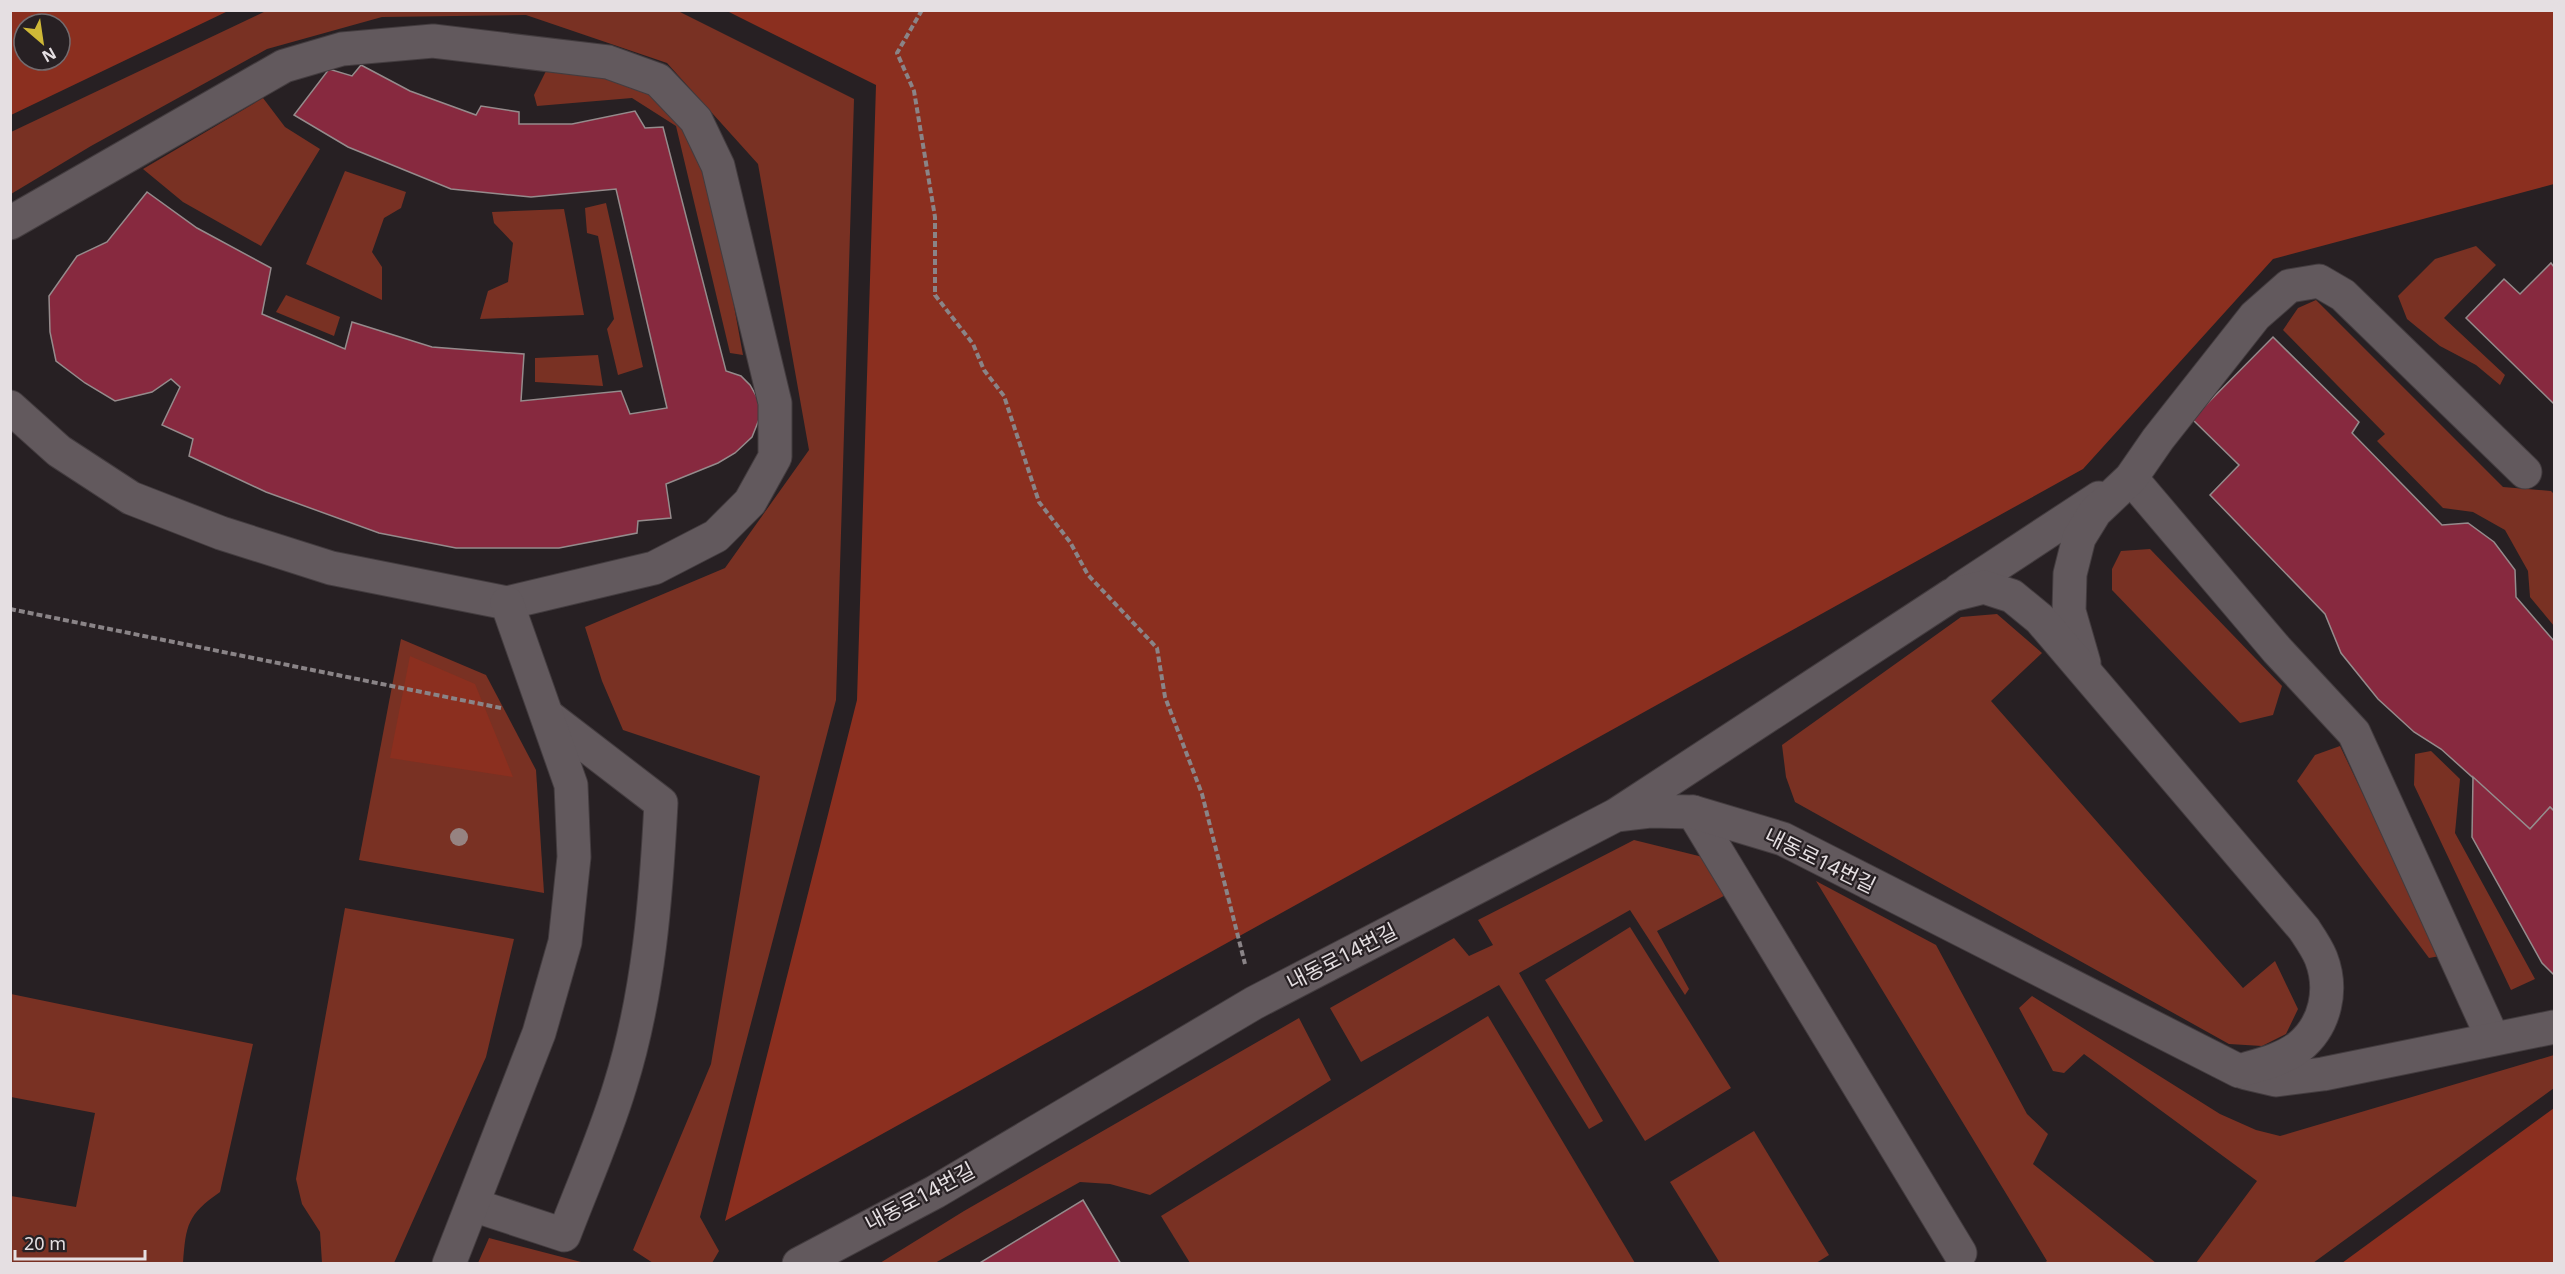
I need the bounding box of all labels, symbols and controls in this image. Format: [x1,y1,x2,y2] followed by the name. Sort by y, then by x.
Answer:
[12,12,72,72] north arrow
[38,42,60,68] text: N
[1760,821,1881,899] street label: 내동로14번길
[1281,916,1402,996] street label: 내동로14번길
[860,1155,979,1237] street label: 내동로14번길
[15,1223,146,1261] scale bar
[24,1231,66,1255] text: 20 m

